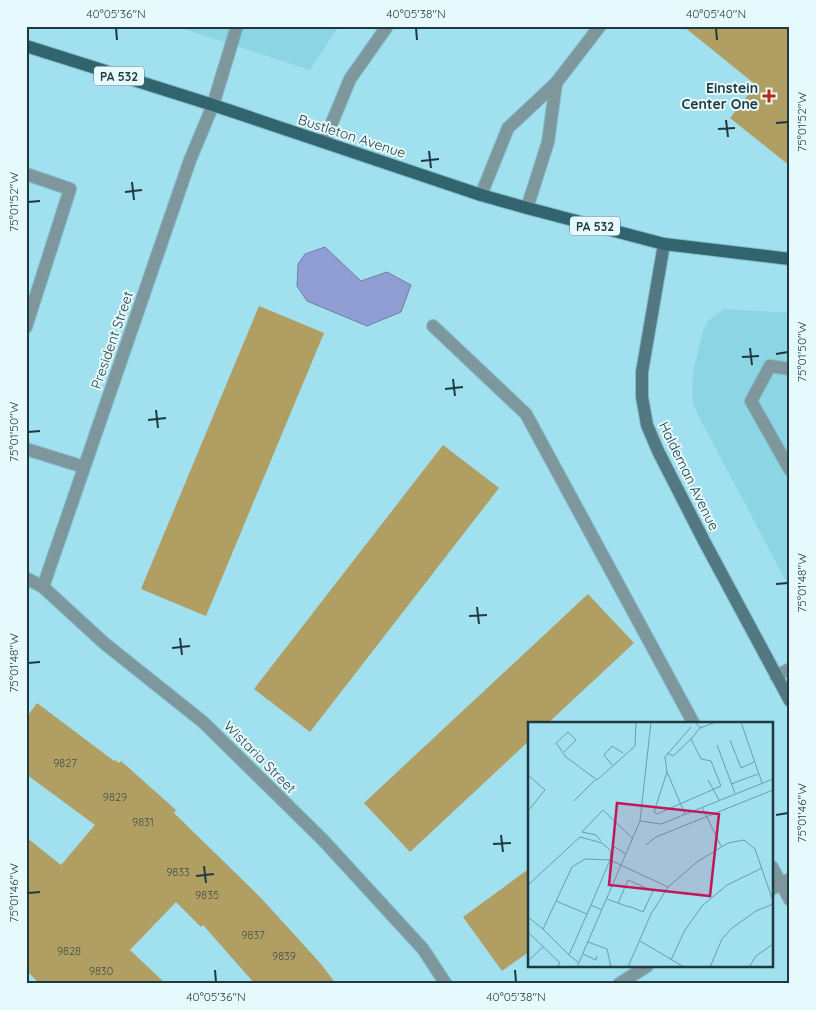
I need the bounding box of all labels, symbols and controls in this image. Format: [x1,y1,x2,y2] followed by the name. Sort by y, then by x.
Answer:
[86,6,146,21] text: 40°05'36"N
[386,6,446,21] text: 40°05'38"N
[686,6,746,21] text: 40°05'40"N
[94,66,144,85] road number: PA 532
[681,79,758,113] place label: Einstein Center One
[762,89,776,103] marker: Einstein Center One
[794,92,809,152] text: 75°01'52"W
[296,110,408,162] street label: Bustleton Avenue
[6,172,21,232] text: 75°01'52"W
[570,217,620,236] road number: PA 532
[87,289,137,391] street label: President Street
[794,321,809,382] text: 75°01'50"W
[6,401,21,462] text: 75°01'50"W
[655,419,723,534] street label: Haldeman Avenue
[794,553,809,613] text: 75°01'48"W
[6,633,21,693] text: 75°01'48"W
[220,717,300,797] street label: Wistaria Street
[528,722,774,968] inset map
[53,756,77,770] house number: 9827
[794,783,809,843] text: 75°01'46"W
[103,790,127,804] house number: 9829
[132,815,154,829] house number: 9831
[6,863,21,923] text: 75°01'46"W
[166,865,190,879] house number: 9833
[195,888,219,902] house number: 9835
[241,928,265,942] house number: 9837
[57,944,81,958] house number: 9828
[272,949,296,963] house number: 9839
[89,964,113,978] house number: 9830
[186,989,246,1004] text: 40°05'36"N
[486,989,546,1004] text: 40°05'38"N

